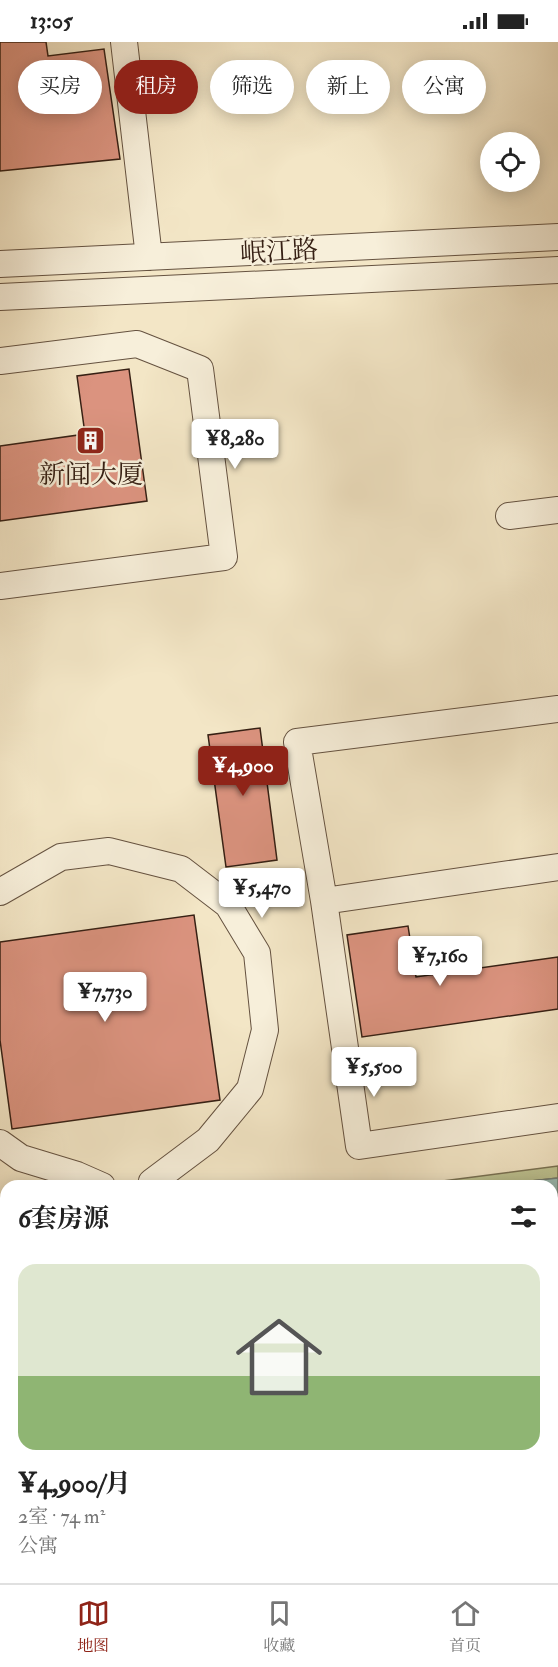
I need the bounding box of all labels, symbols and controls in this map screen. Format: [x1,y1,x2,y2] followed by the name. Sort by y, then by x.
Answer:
[30,7,73,35] text: 13:05
[18,60,102,114] chip: 买房
[114,60,198,114] chip: 租房
[210,60,294,114] chip: 筛选
[306,60,390,114] chip: 新上
[402,60,486,114] chip: 公寓
[480,132,540,192] map controls
[480,132,540,192] button: locate
[239,234,319,270] street label: 岷江路
[186,419,284,470] pin: ¥8,280
[75,424,107,456] building icon: 新闻大厦
[206,426,264,451] text: ¥8,280
[39,459,143,491] place label: 新闻大厦
[194,746,292,797] pin: ¥4,900
[212,753,274,778] text: ¥4,900
[213,868,311,919] pin: ¥5,470
[233,875,291,900] text: ¥5,470
[391,936,489,987] pin: ¥7,160
[412,943,468,968] text: ¥7,160
[56,972,154,1023] pin: ¥7,730
[78,979,132,1004] text: ¥7,730
[325,1047,423,1098] pin: ¥5,500
[345,1054,403,1079] text: ¥5,500
[507,1200,540,1233] icon: filters
[18,1203,109,1235] text: 6套房源
[225,1303,333,1411] icon: home
[18,1468,131,1500] text: ¥4,900/月
[18,1504,105,1529] text: 2室 · 74 m²
[18,1533,58,1558] text: 公寓
[77,1597,110,1656] tab: 地图
[263,1597,296,1656] tab: 收藏
[449,1597,482,1656] tab: 首页

